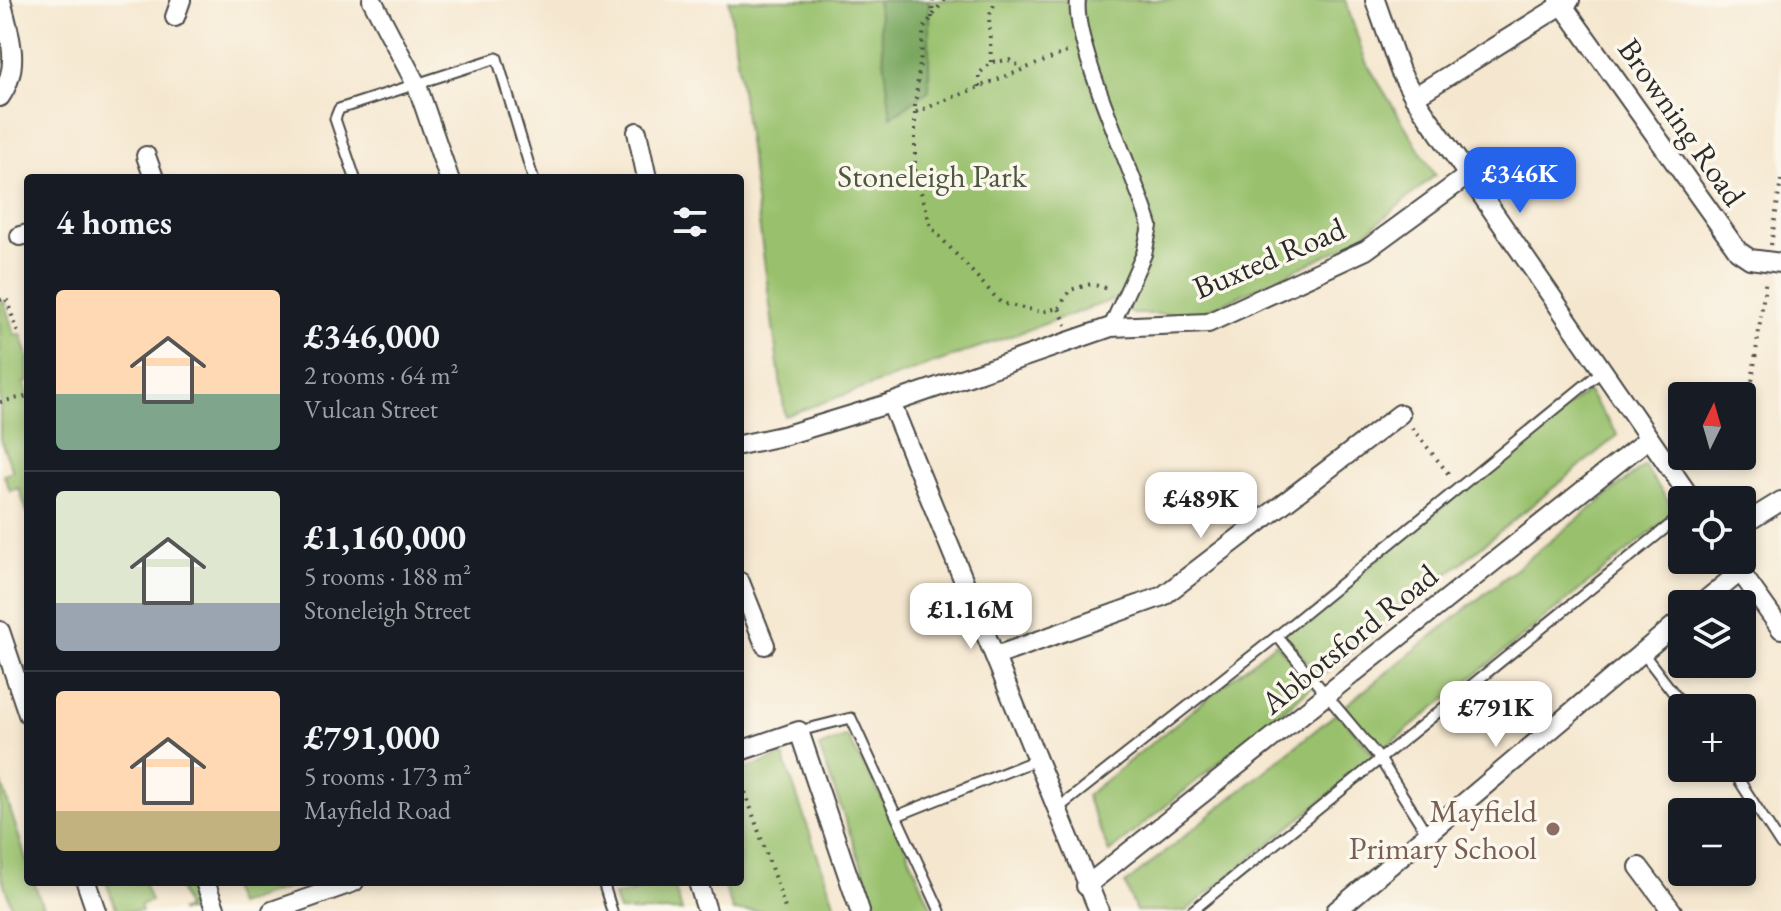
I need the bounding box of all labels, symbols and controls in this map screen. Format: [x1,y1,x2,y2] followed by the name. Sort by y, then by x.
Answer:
[1609,30,1756,215] street label: Browning Road
[1464,147,1576,215] pin: £346K
[837,155,1028,197] park label: Stoneleigh Park
[1482,156,1558,190] text: £346K
[56,200,172,244] text: 4 homes
[668,200,712,244] icon: filters
[1187,207,1352,309] street label: Buxted Road
[304,314,440,358] text: £346,000
[120,322,216,418] icon: home
[304,358,459,392] text: 2 rooms · 64 m²
[1668,382,1756,470] north arrow
[1668,382,1756,886] map controls
[304,392,438,426] text: Vulcan Street
[1145,472,1257,540] pin: £489K
[1163,481,1239,515] text: £489K
[1668,486,1756,574] button: locate
[304,515,466,559] text: £1,160,000
[120,523,216,619] icon: home
[1251,554,1447,724] street label: Abbotsford Road
[304,559,471,593] text: 5 rooms · 188 m²
[906,583,1036,651] pin: £1.16M
[1668,590,1756,678] button: layers
[928,592,1014,626] text: £1.16M
[304,593,471,627] text: Stoneleigh Street
[1440,681,1552,749] pin: £791K
[1458,690,1534,724] text: £791K
[1668,694,1756,782] button: +
[304,715,440,759] text: £791,000
[120,723,216,819] icon: home
[304,759,471,793] text: 5 rooms · 173 m²
[1349,790,1538,869] place label: Mayfield Primary School
[304,793,451,827] text: Mayfield Road
[1668,798,1756,886] button: −
[1544,820,1562,838] marker: Mayfield Primary School

